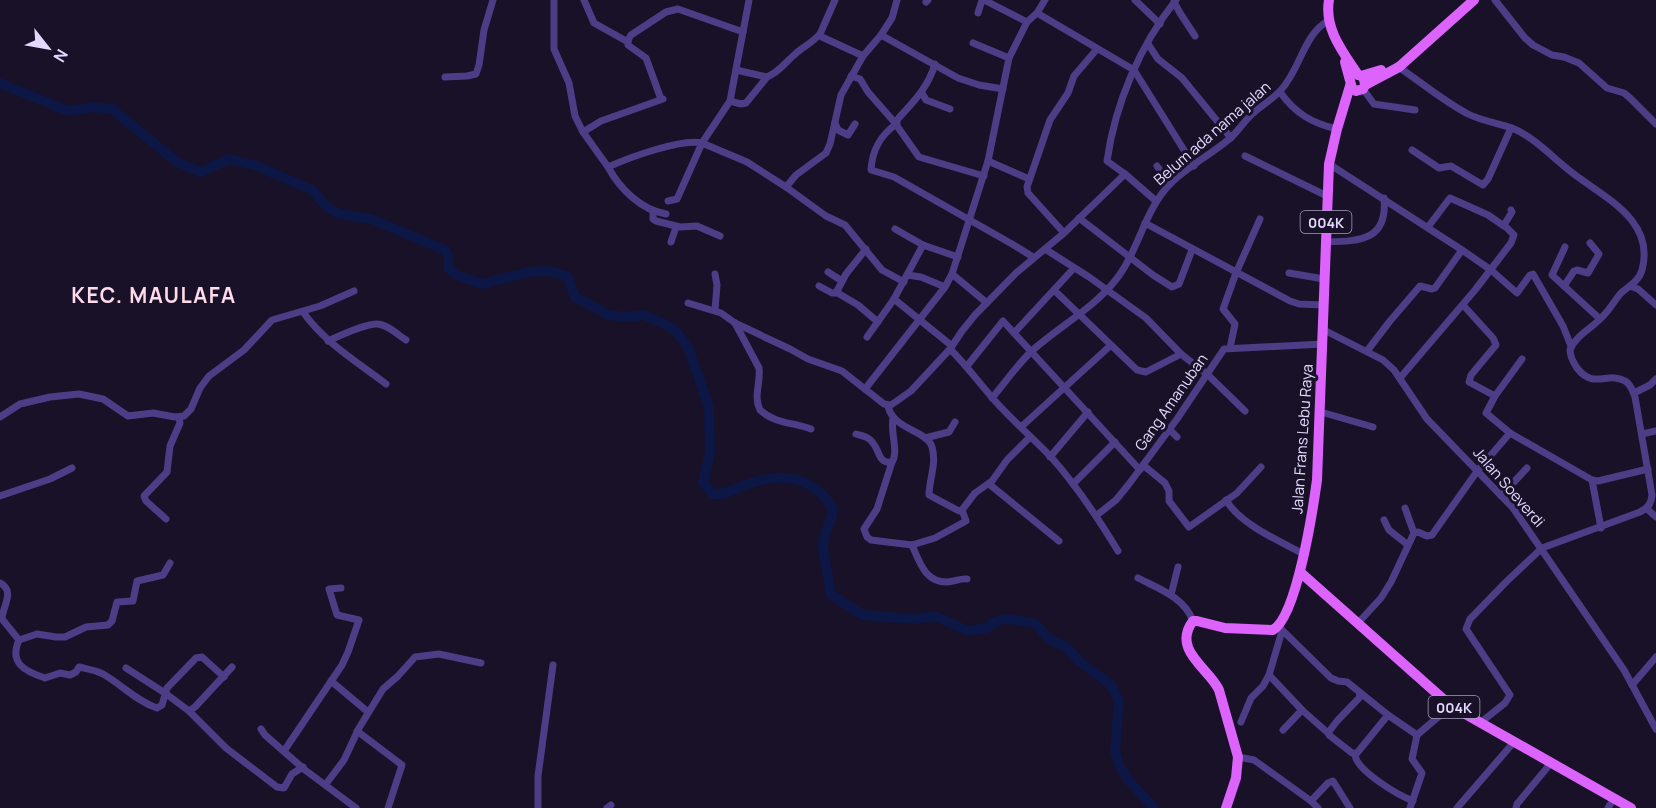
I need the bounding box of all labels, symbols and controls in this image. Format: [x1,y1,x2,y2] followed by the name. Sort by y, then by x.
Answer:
[18,18,78,78] north arrow
[48,45,73,66] text: N
[1149,76,1275,190] street label: Belum ada nama jalan
[1300,211,1352,233] road number: 004K
[71,281,237,309] district label: KEC. MAULAFA
[1130,349,1212,455] street label: Gang Amanuban
[1286,363,1318,515] street label: Jalan Frans Lebu Raya
[1468,443,1550,531] street label: Jalan Soeverdi
[1428,696,1480,718] road number: 004K

